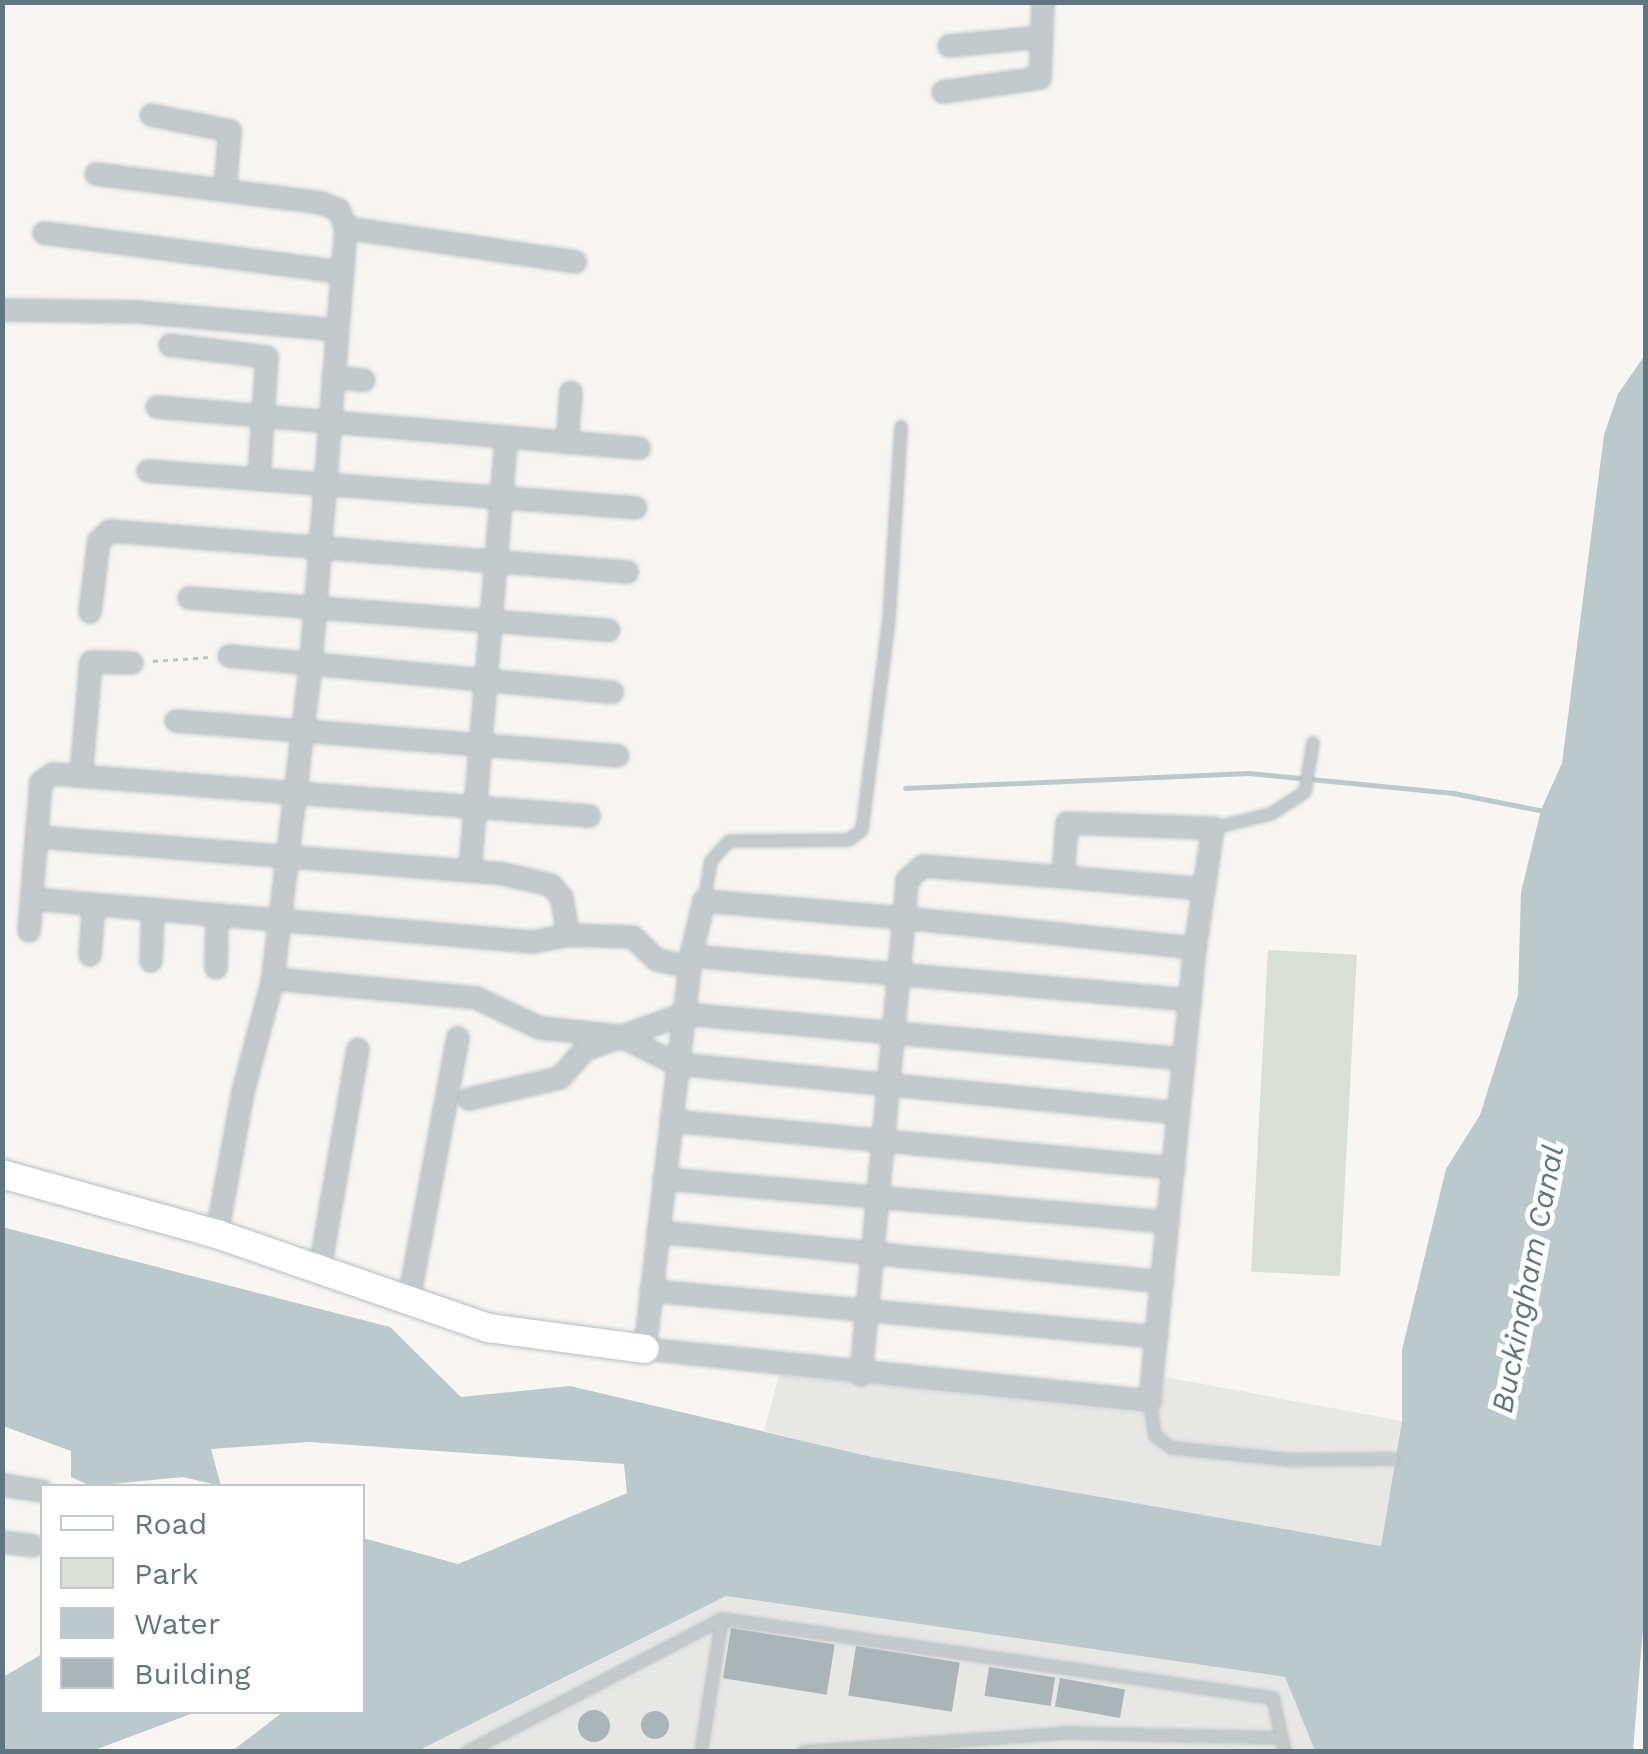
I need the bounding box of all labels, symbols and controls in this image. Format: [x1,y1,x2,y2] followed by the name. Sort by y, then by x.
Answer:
[1484,1142,1572,1416] water label: Buckingham Canal
[40,1484,365,1714] legend
[134,1506,207,1541] text: Road
[134,1556,199,1591] text: Park
[134,1606,220,1641] text: Water
[134,1656,251,1691] text: Building

